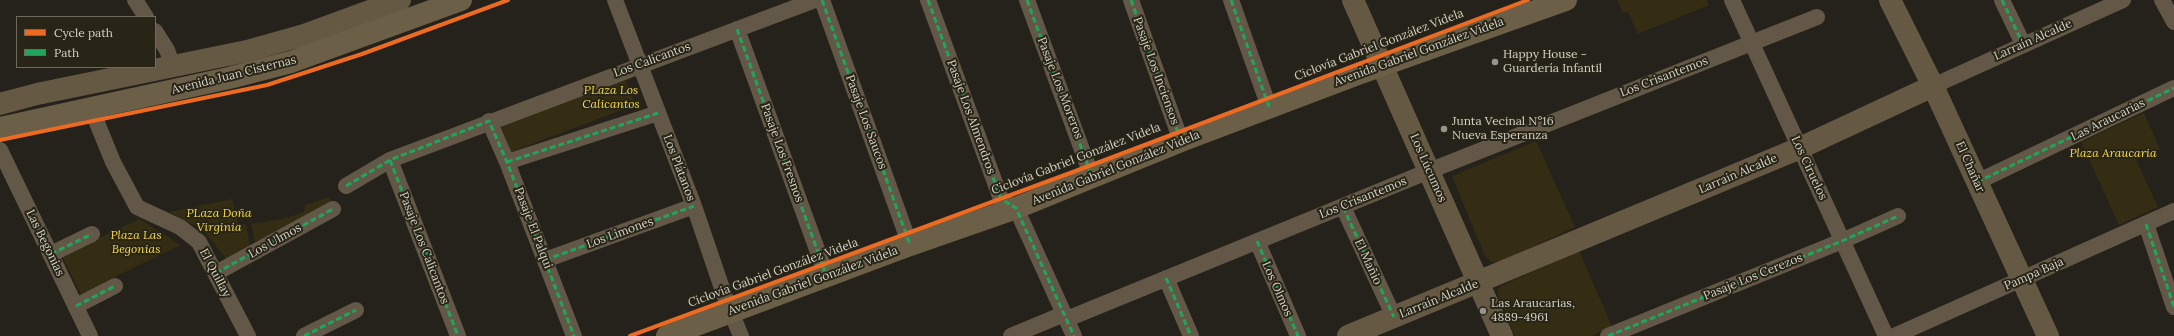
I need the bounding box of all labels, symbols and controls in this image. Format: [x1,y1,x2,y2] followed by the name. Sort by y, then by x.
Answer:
[1292,6,1466,84] street label: Ciclovía Gabriel González Videla
[1332,14,1506,90] street label: Avenida Gabriel González Videla
[1130,15,1182,127] street label: Pasaje Los Inciensos
[16,16,156,68] legend
[1992,16,2074,64] street label: Larraín Alcalde
[54,25,113,40] text: Cycle path
[1034,35,1086,141] street label: Pasaje Los Moreros
[612,39,692,81] street label: Los Calicantos
[54,45,79,60] text: Path
[1503,48,1602,76] place label: Happy House - Guardería Infantil
[170,53,298,97] street label: Avenida Juan Cisternas
[1618,54,1710,100] street label: Los Crisantemos
[1490,57,1500,67] marker: Happy House - Guardería Infantil
[944,58,998,176] street label: Pasaje Los Almendros
[842,73,890,171] street label: Pasaje Los Saucos
[582,84,640,112] park label: PLaza Los Calicantos
[2068,96,2148,144] street label: Las Araucarias
[757,102,807,204] street label: Pasaje Los Fresnos
[1452,115,1554,143] place label: Junta Vecinal N°16 Nueva Esperanza
[989,120,1163,198] street label: Ciclovía Gabriel González Videla
[1439,124,1449,134] marker: Junta Vecinal N°16 Nueva Esperanza
[1030,128,1202,208] street label: Avenida Gabriel González Videla
[1406,131,1450,205] street label: Los Lúcumos
[660,133,698,203] street label: Los Plátanos
[1788,134,1830,202] street label: Los Ciruelos
[1952,139,1988,195] street label: El Chañar
[2069,147,2157,161] park label: Plaza Araucaria
[1697,151,1779,197] street label: Larraín Alcalde
[1317,174,1409,222] street label: Los Crisantemos
[511,185,555,271] street label: Pasaje El Palqui
[396,190,452,306] street label: Pasaje Los Calicantos
[23,207,67,279] street label: Las Begonias
[186,207,252,235] park label: PLaza Doña Virginia
[585,214,655,252] street label: Los Limones
[246,221,304,261] street label: Los Ulmos
[110,229,162,257] park label: Plaza Las Begonias
[686,235,860,311] street label: Ciclovía Gabriel González Videla
[1351,237,1385,287] street label: El Mañio
[726,243,900,319] street label: Avenida Gabriel González Videla
[196,246,234,300] street label: El Quillay
[1701,251,1805,303] street label: Pasaje Los Cerezos
[2002,254,2066,294] street label: Pampa Baja
[1258,259,1296,319] street label: Los Olmos
[1397,277,1481,321] street label: Larraín Alcalde
[1491,297,1575,325] place label: Las Araucarias, 4889-4961
[1478,306,1488,316] marker: Las Araucarias, 4889-4961

